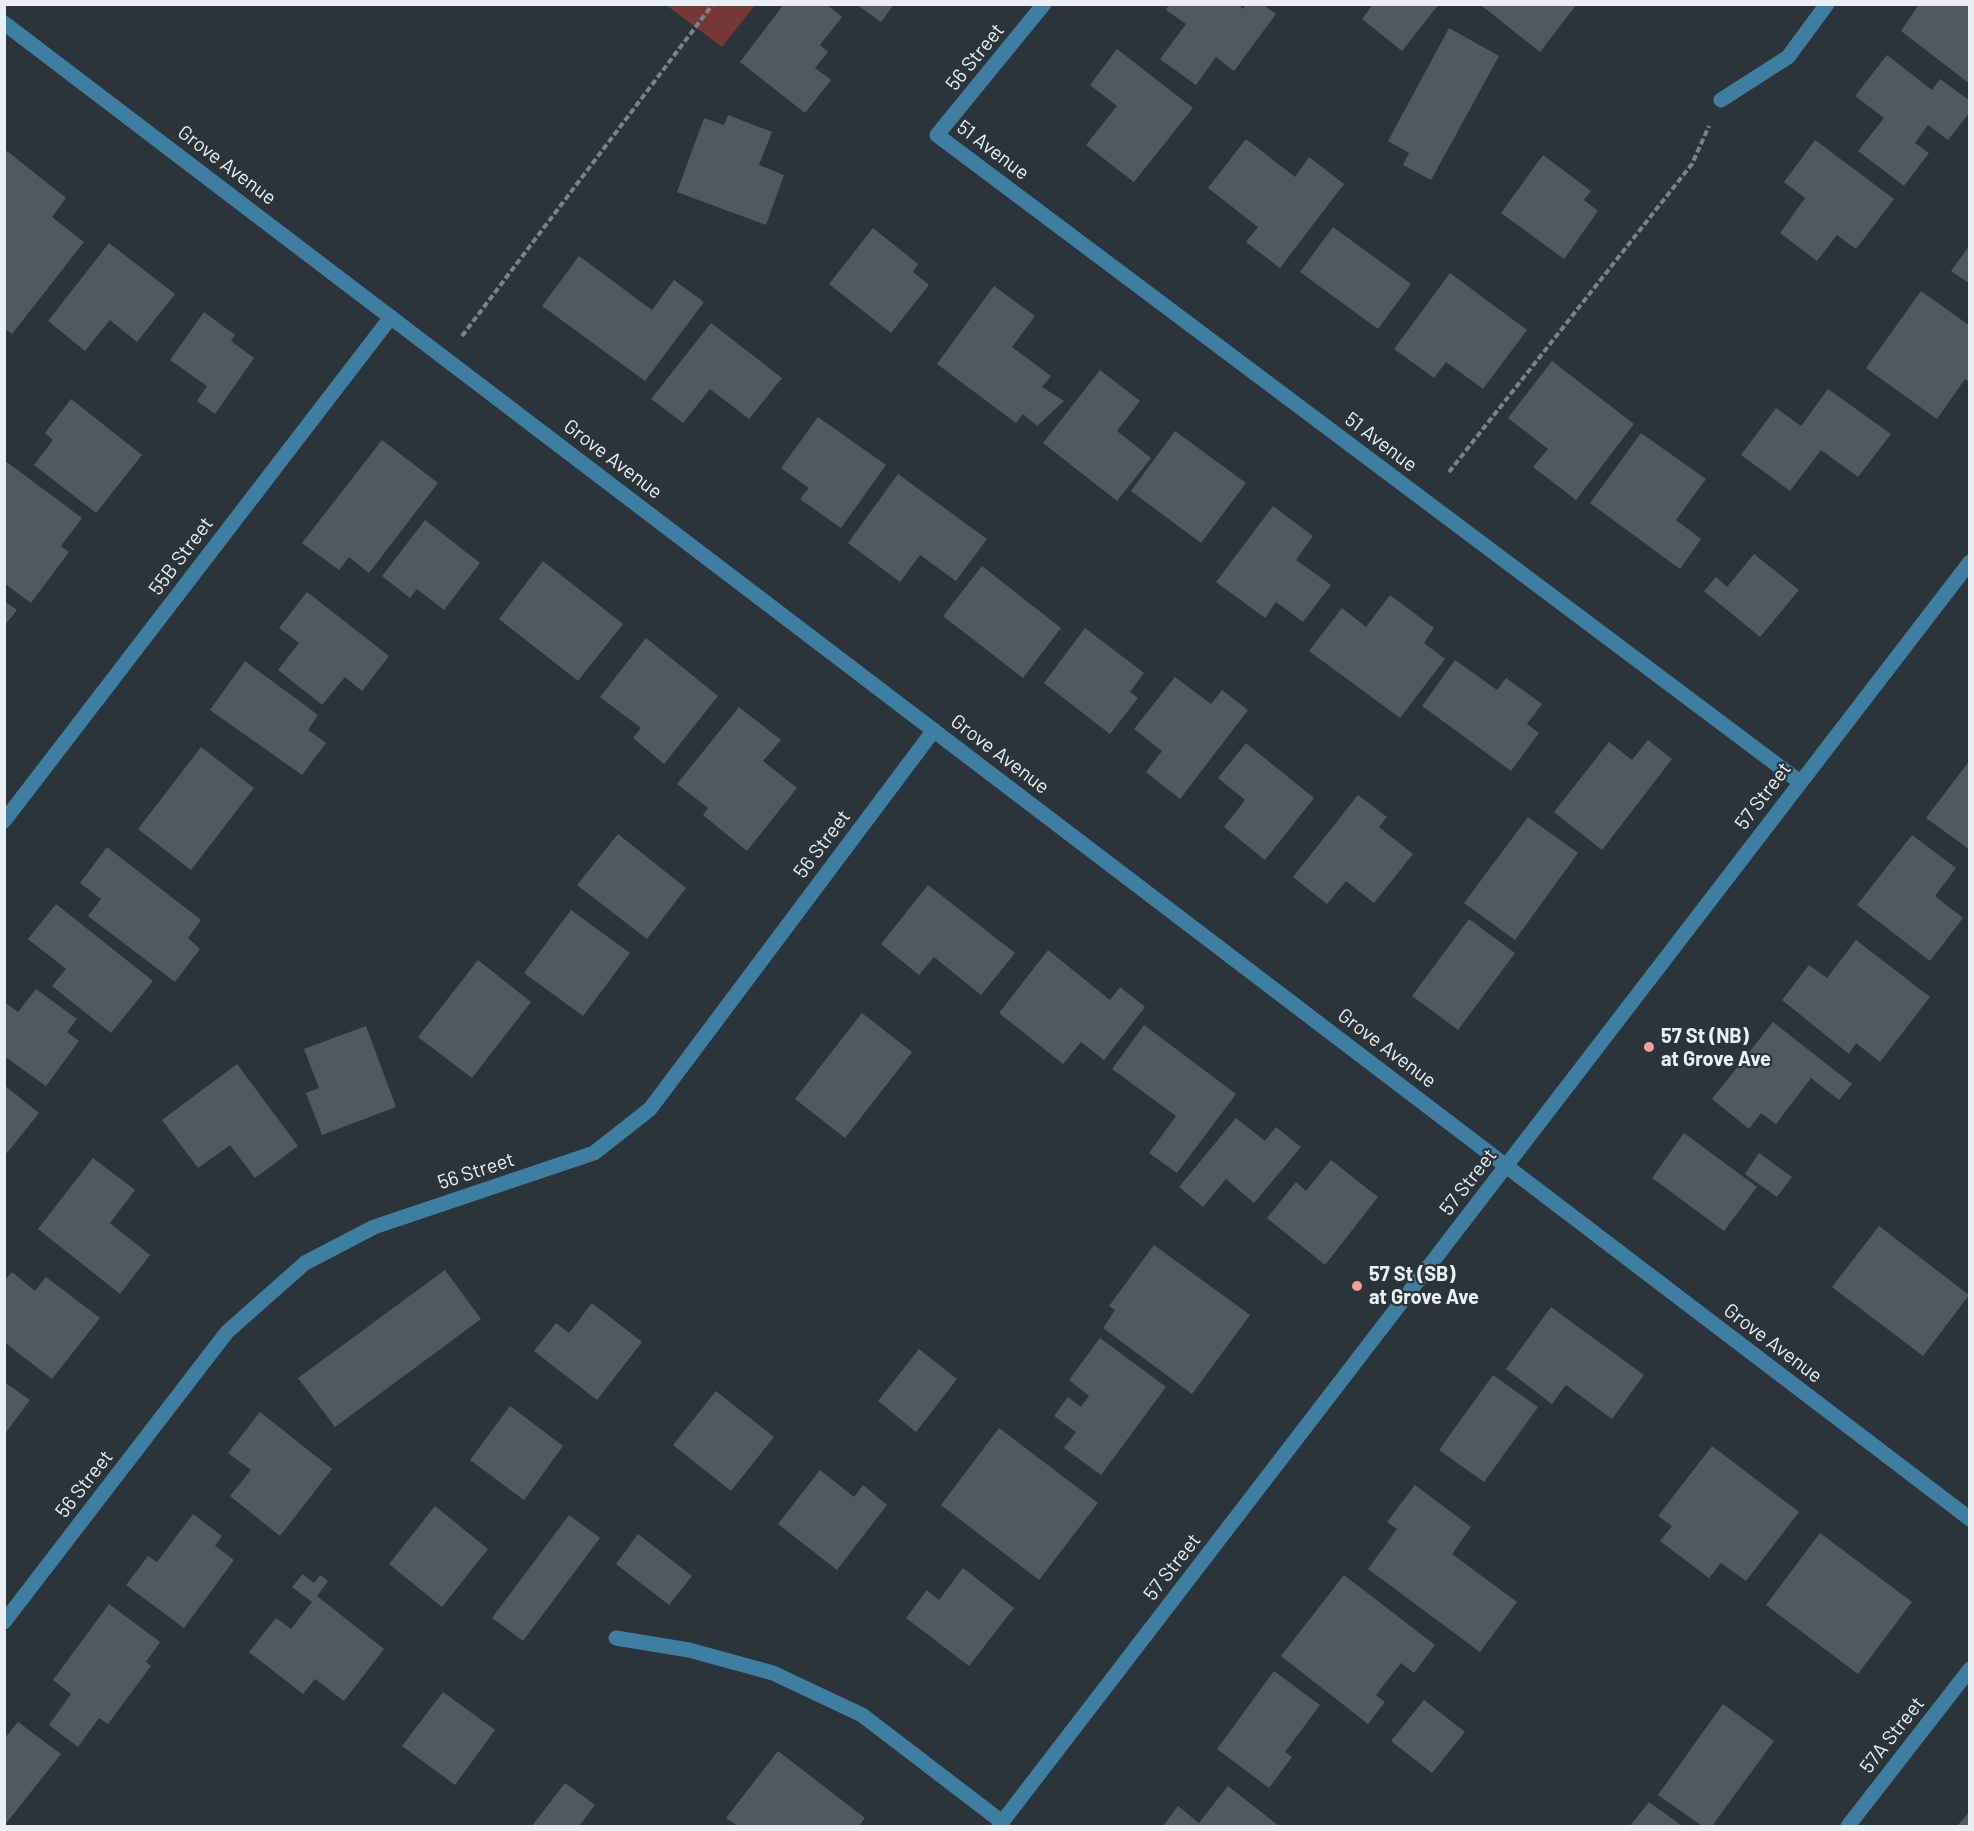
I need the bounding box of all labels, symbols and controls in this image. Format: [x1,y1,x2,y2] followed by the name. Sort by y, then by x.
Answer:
[941,19,1009,95] street label: 56 Street
[952,115,1034,185] street label: 51 Avenue
[173,120,281,210] street label: Grove Avenue
[1340,407,1422,477] street label: 51 Avenue
[559,414,667,504] street label: Grove Avenue
[144,512,218,600] street label: 55B Street
[946,709,1054,799] street label: Grove Avenue
[1730,757,1796,835] street label: 57 Street
[789,805,855,883] street label: 56 Street
[1333,1003,1441,1093] street label: Grove Avenue
[1661,1024,1771,1071] place label: 57 St (NB) at Grove Ave
[1642,1040,1656,1054] marker: 57 St (NB) at Grove Ave
[1434,1144,1502,1220] street label: 57 Street
[435,1147,517,1195] street label: 56 Street
[1369,1262,1479,1309] place label: 57 St (SB) at Grove Ave
[1350,1279,1364,1293] marker: 57 St (SB) at Grove Ave
[1719,1298,1827,1388] street label: Grove Avenue
[50,1445,118,1523] street label: 56 Street
[1138,1529,1206,1605] street label: 57 Street
[1855,1692,1929,1778] street label: 57A Street

